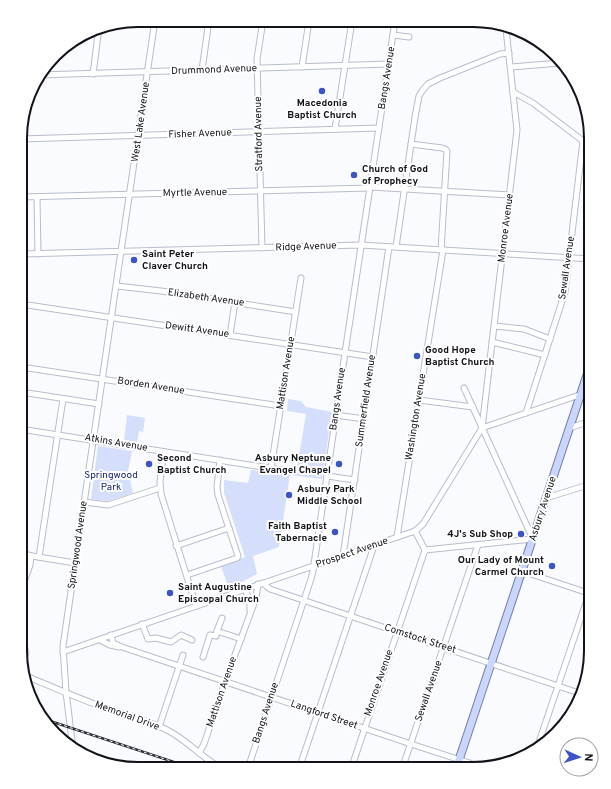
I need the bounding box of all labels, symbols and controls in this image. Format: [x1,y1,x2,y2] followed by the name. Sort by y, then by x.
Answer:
[376,46,398,110] street label: Bangs Avenue
[171,62,257,78] street label: Drummond Avenue
[129,81,153,163] street label: West Lake Avenue
[317,86,327,96] marker: Macedonia Baptist Church
[252,96,266,172] street label: Stratford Avenue
[287,97,357,122] place label: Macedonia Baptist Church
[168,126,232,142] street label: Fisher Avenue
[362,163,428,188] place label: Church of God of Prophecy
[349,170,359,180] marker: Church of God of Prophecy
[163,186,227,200] street label: Myrtle Avenue
[495,193,517,263] street label: Monroe Avenue
[556,235,578,301] street label: Sewall Avenue
[275,239,337,255] street label: Ridge Avenue
[142,248,208,273] place label: Saint Peter Claver Church
[129,255,139,265] marker: Saint Peter Claver Church
[167,286,245,310] street label: Elizabeth Avenue
[164,319,230,341] street label: Dewitt Avenue
[274,336,298,410] street label: Mattison Avenue
[425,344,495,369] place label: Good Hope Baptist Church
[412,351,422,361] marker: Good Hope Baptist Church
[353,354,379,448] street label: Summerfield Avenue
[327,367,349,431] street label: Bangs Avenue
[403,373,429,461] street label: Washington Avenue
[116,374,186,398] street label: Borden Avenue
[83,431,149,455] street label: Atkins Avenue
[157,452,227,477] place label: Second Baptist Church
[255,452,331,477] place label: Asbury Neptune Evangel Chapel
[144,459,154,469] marker: Second Baptist Church
[334,459,344,469] marker: Asbury Neptune Evangel Chapel
[84,469,138,494] park label: Springwood Park
[526,475,560,543] street label: Asbury Avenue
[297,483,362,508] place label: Asbury Park Middle School
[284,490,294,500] marker: Asbury Park Middle School
[65,500,91,590] street label: Springwood Avenue
[268,520,327,545] place label: Faith Baptist Tabernacle
[330,527,340,537] marker: Faith Baptist Tabernacle
[447,528,513,541] place label: 4J's Sub Shop
[516,529,526,539] marker: 4J's Sub Shop
[314,535,390,571] street label: Prospect Avenue
[458,554,544,579] place label: Our Lady of Mount Carmel Church
[547,561,557,571] marker: Our Lady of Mount Carmel Church
[178,581,259,606] place label: Saint Augustine Episcopal Church
[165,588,175,598] marker: Saint Augustine Episcopal Church
[382,621,458,657] street label: Comstock Street
[362,648,396,718] street label: Monroe Avenue
[204,655,240,729] street label: Mattison Avenue
[412,659,446,723] street label: Sewall Avenue
[250,681,282,745] street label: Bangs Avenue
[289,697,359,733] street label: Langford Street
[93,698,161,734] street label: Memorial Drive
[559,737,599,777] north arrow
[581,753,595,762] text: N

